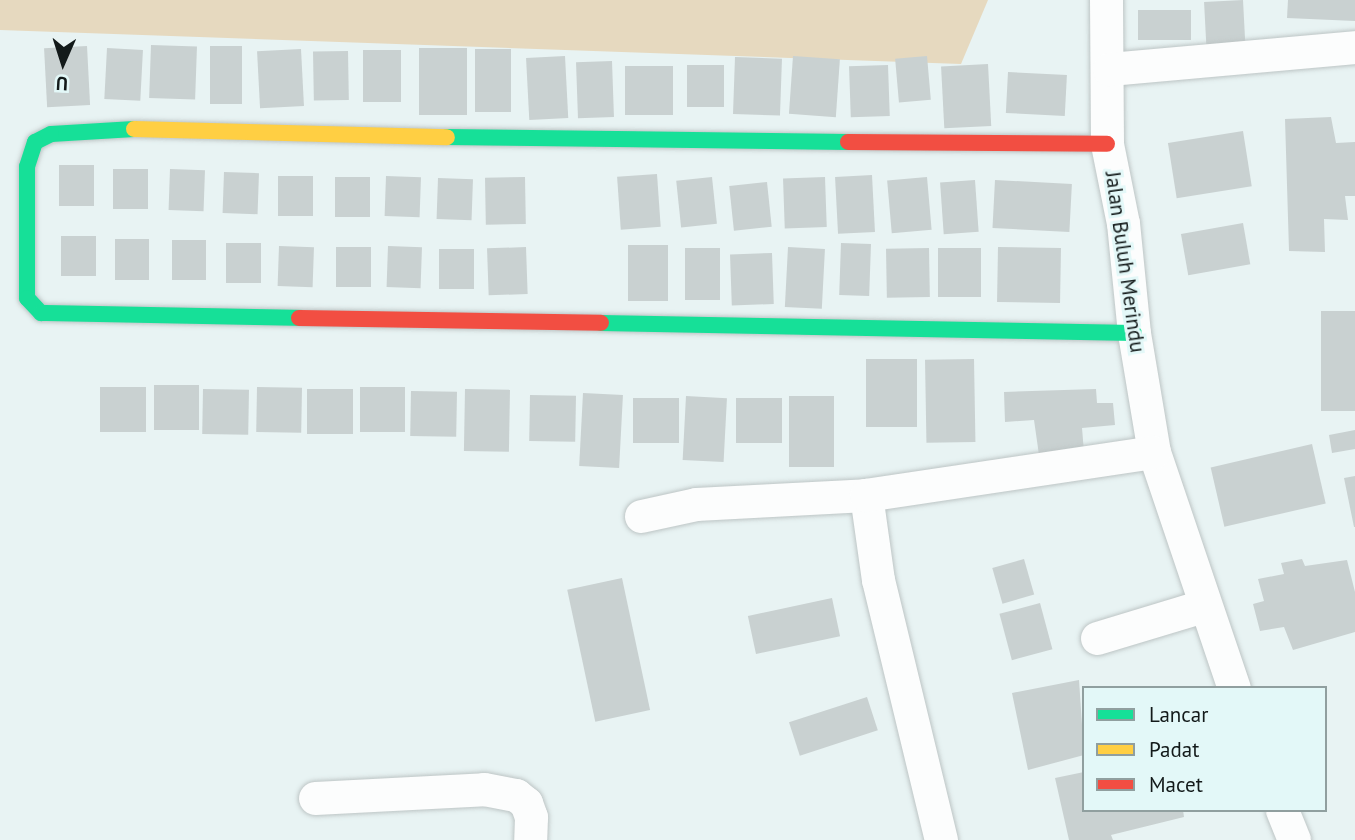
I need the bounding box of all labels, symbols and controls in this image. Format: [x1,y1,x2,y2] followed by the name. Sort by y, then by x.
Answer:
[28,28,98,98] north arrow
[55,72,68,96] text: U
[1100,170,1150,354] street label: Jalan Buluh Merindu
[1082,686,1327,812] legend
[1149,701,1208,728] text: Lancar
[1149,736,1199,763] text: Padat
[1149,771,1203,798] text: Macet

